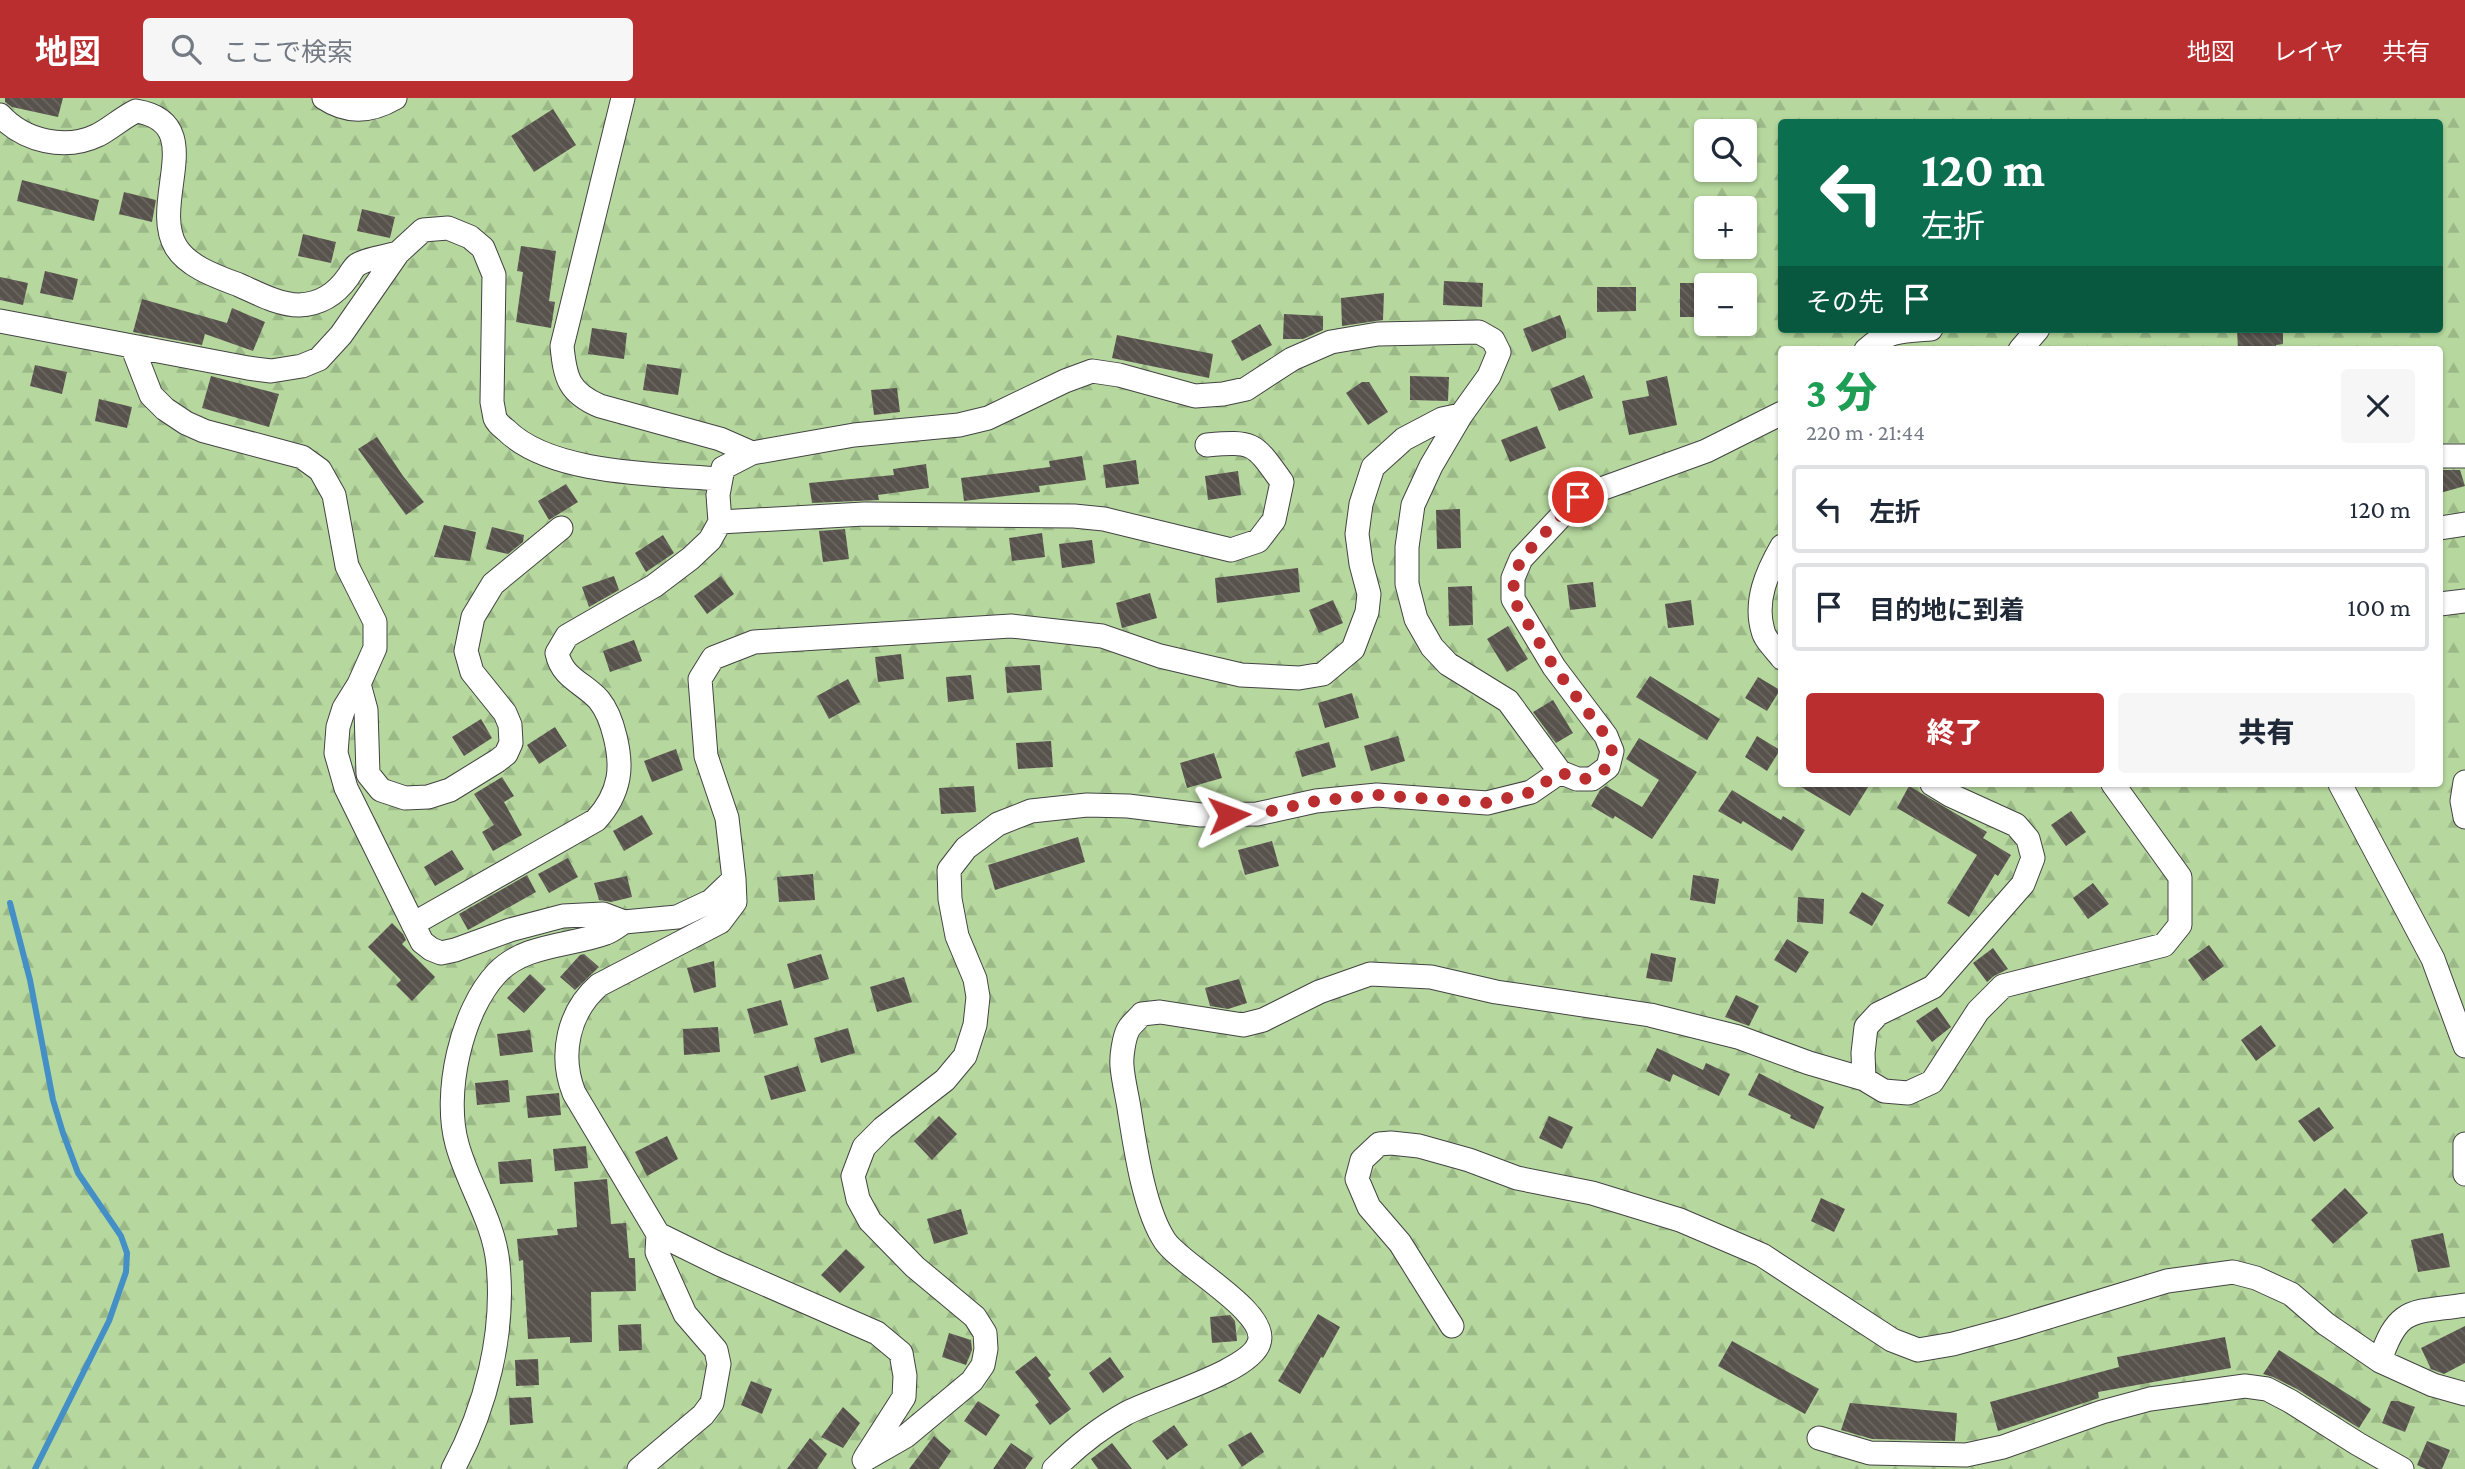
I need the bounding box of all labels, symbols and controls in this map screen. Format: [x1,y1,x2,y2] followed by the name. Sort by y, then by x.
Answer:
[143,18,633,81] search box
[167,30,205,68] icon: search
[35,33,101,70] text: 地図
[223,38,353,67] text: ここで検索
[2187,38,2235,65] text: 地図
[2273,38,2344,65] text: レイヤ
[2382,38,2430,65] text: 共有
[1694,119,1757,336] map controls
[1694,119,1757,182] button: search
[1921,142,2045,197] text: 120 m
[1806,147,1897,238] icon: left
[1694,196,1757,259] button: +
[1921,208,1985,244] text: 左折
[1694,273,1757,336] button: −
[1898,280,1936,318] icon: arrive
[1806,288,1884,317] text: その先
[1806,369,1877,416] text: 3 分
[2341,369,2415,443] button: close
[1806,419,1925,445] text: 220 m · 21:44
[1548,467,1608,527] pin
[1559,478,1597,516] icon: arrive
[1810,490,1848,528] icon: left
[2350,495,2411,524] text: 120 m
[1869,498,1921,527] text: 左折
[1810,588,1848,626] icon: arrive
[2347,593,2411,622] text: 100 m
[1869,596,2025,625] text: 目的地に到着
[1806,693,2104,773] button: 終了
[2118,693,2415,773] button: 共有
[1192,778,1266,852] position arrow

